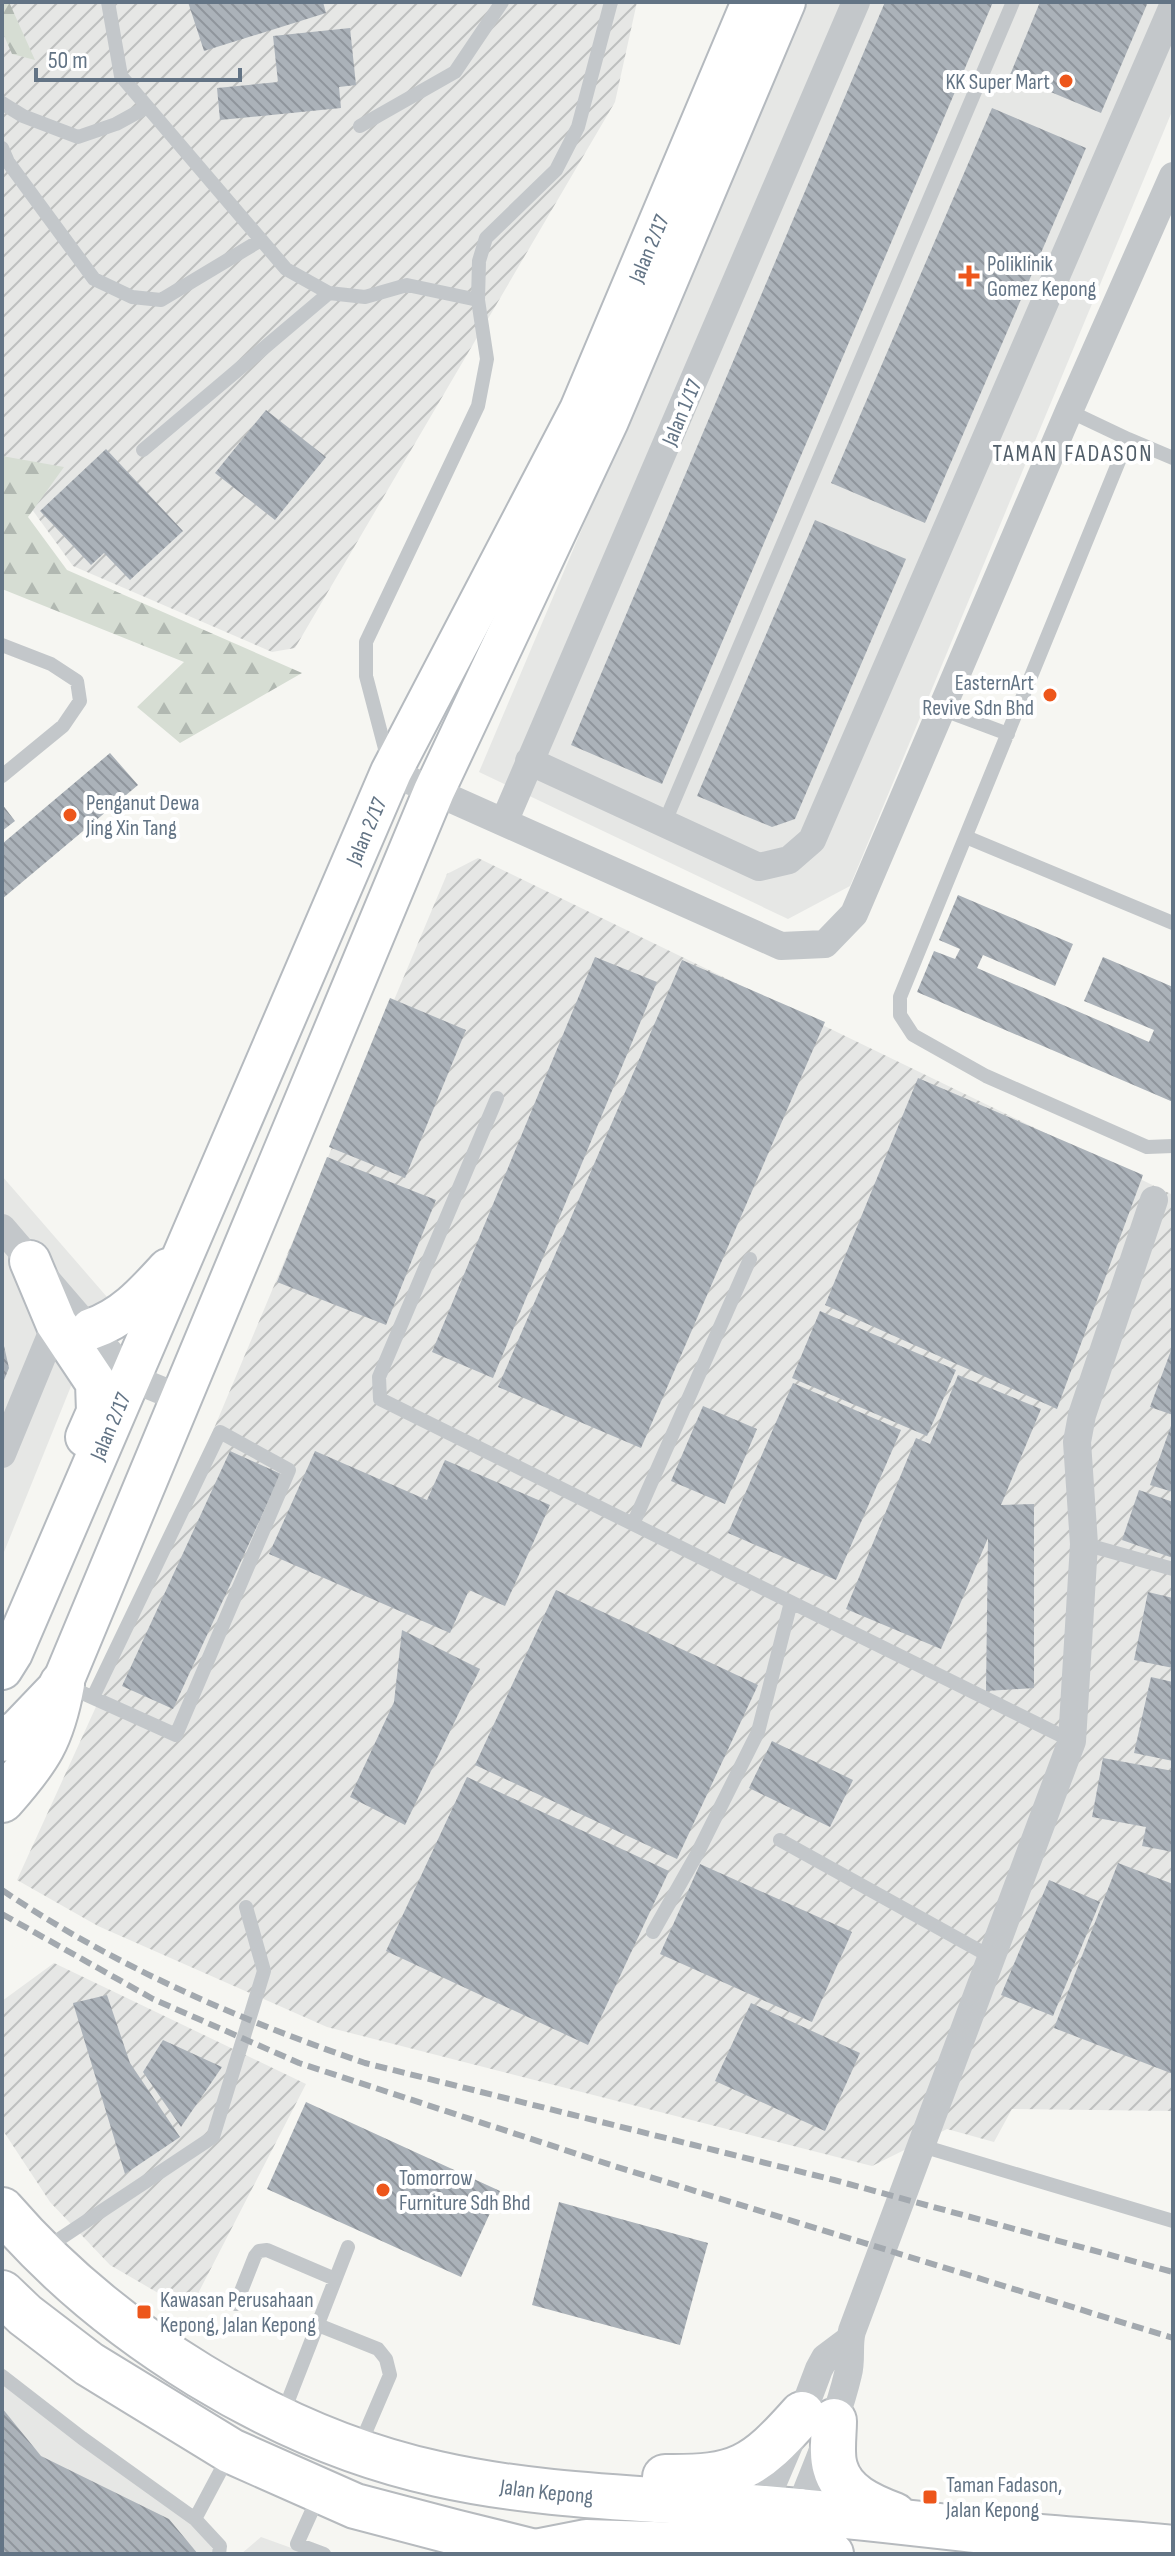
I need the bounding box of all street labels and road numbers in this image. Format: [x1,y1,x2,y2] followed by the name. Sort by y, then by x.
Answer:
[623,211,676,288] street label: Jalan 2/17
[656,375,708,451] street label: Jalan 1/17
[340,793,394,870] street label: Jalan 2/17
[84,1389,138,1465] street label: Jalan 2/17
[497,2474,594,2511] street label: Jalan Kepong

